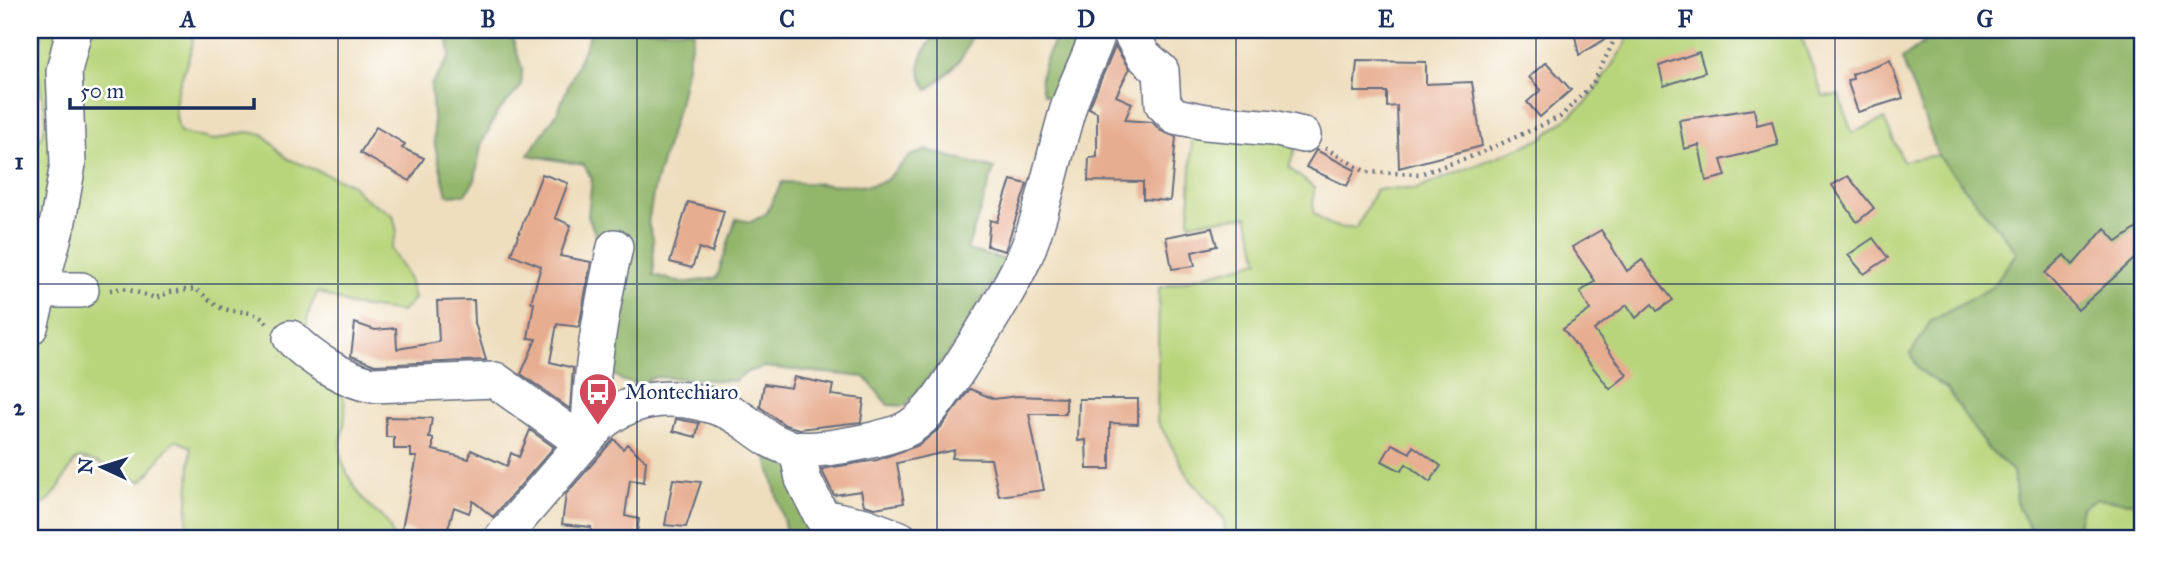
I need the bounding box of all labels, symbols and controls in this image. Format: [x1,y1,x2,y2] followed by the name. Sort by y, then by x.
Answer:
[178,5,196,33] text: A
[480,5,496,33] text: B
[779,5,795,33] text: C
[1077,5,1095,33] text: D
[1378,5,1395,33] text: E
[1677,5,1693,33] text: F
[1977,5,1994,33] text: G
[70,66,254,110] scale bar
[80,78,125,104] text: 50 m
[14,147,24,175] text: 1
[577,371,619,426] bus stop icon: Montechiaro
[625,379,739,405] place label: Montechiaro
[13,393,25,421] text: 2
[66,433,136,503] north arrow
[74,457,98,475] text: N

